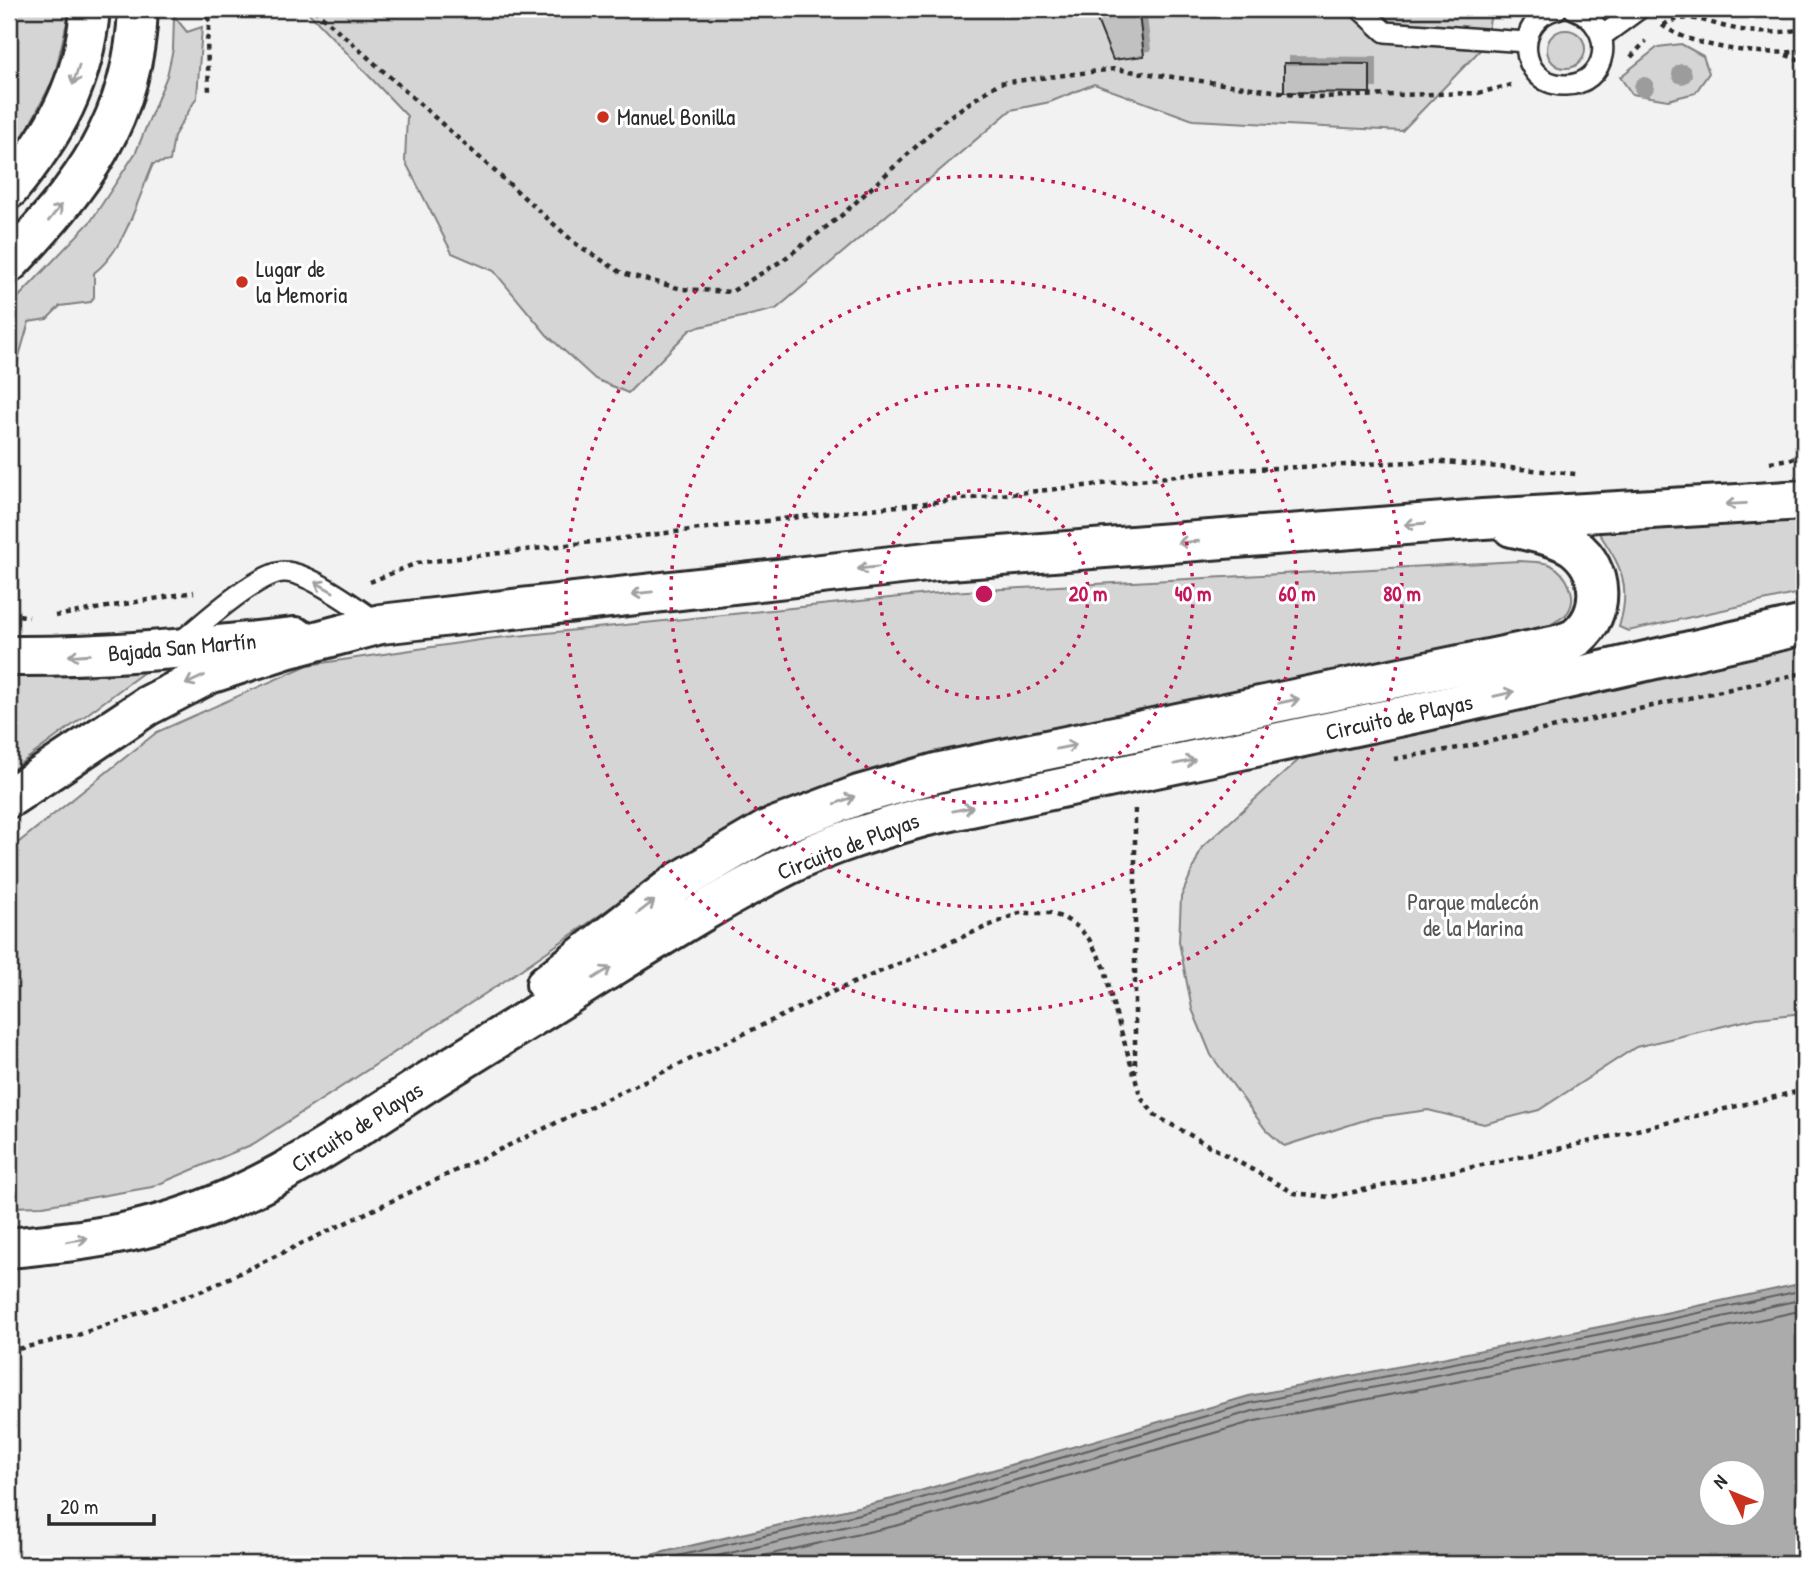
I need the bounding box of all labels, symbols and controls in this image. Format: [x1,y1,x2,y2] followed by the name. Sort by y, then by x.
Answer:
[69,64,81,86] one-way arrow
[617,101,735,132] place label: Manuel Bonilla
[595,109,611,125] marker: Manuel Bonilla
[47,205,63,223] one-way arrow
[256,253,347,310] place label: Lugar de la Memoria
[234,274,250,290] marker: Lugar de la Memoria
[1725,497,1748,510] one-way arrow
[1404,518,1426,531] one-way arrow
[1176,535,1199,548] one-way arrow
[857,562,880,575] one-way arrow
[1069,579,1107,608] text: 20 m
[1175,579,1211,608] text: 40 m
[1279,579,1315,608] text: 60 m
[1383,579,1421,608] text: 80 m
[314,580,334,594] one-way arrow
[972,582,996,606] centre of rings
[631,587,654,600] one-way arrow
[107,625,257,668] street label: Bajada San Martín
[68,648,91,661] one-way arrow
[185,674,207,687] one-way arrow
[1323,686,1475,747] street label: Circuito de Playas
[1492,686,1515,700] one-way arrow
[1277,694,1300,708] one-way arrow
[1054,740,1077,753] one-way arrow
[1173,754,1196,768] one-way arrow
[833,793,855,806] one-way arrow
[951,801,974,815] one-way arrow
[772,804,923,887] street label: Circuito de Playas
[1407,886,1539,943] park label: Parque malecón de la Marina
[636,900,654,915] one-way arrow
[592,966,612,980] one-way arrow
[285,1074,428,1179] street label: Circuito de Playas
[65,1233,88,1246] one-way arrow
[1698,1458,1768,1528] north arrow
[1707,1469,1733,1494] text: N
[49,1482,154,1526] scale bar
[60,1492,98,1521] text: 20 m

